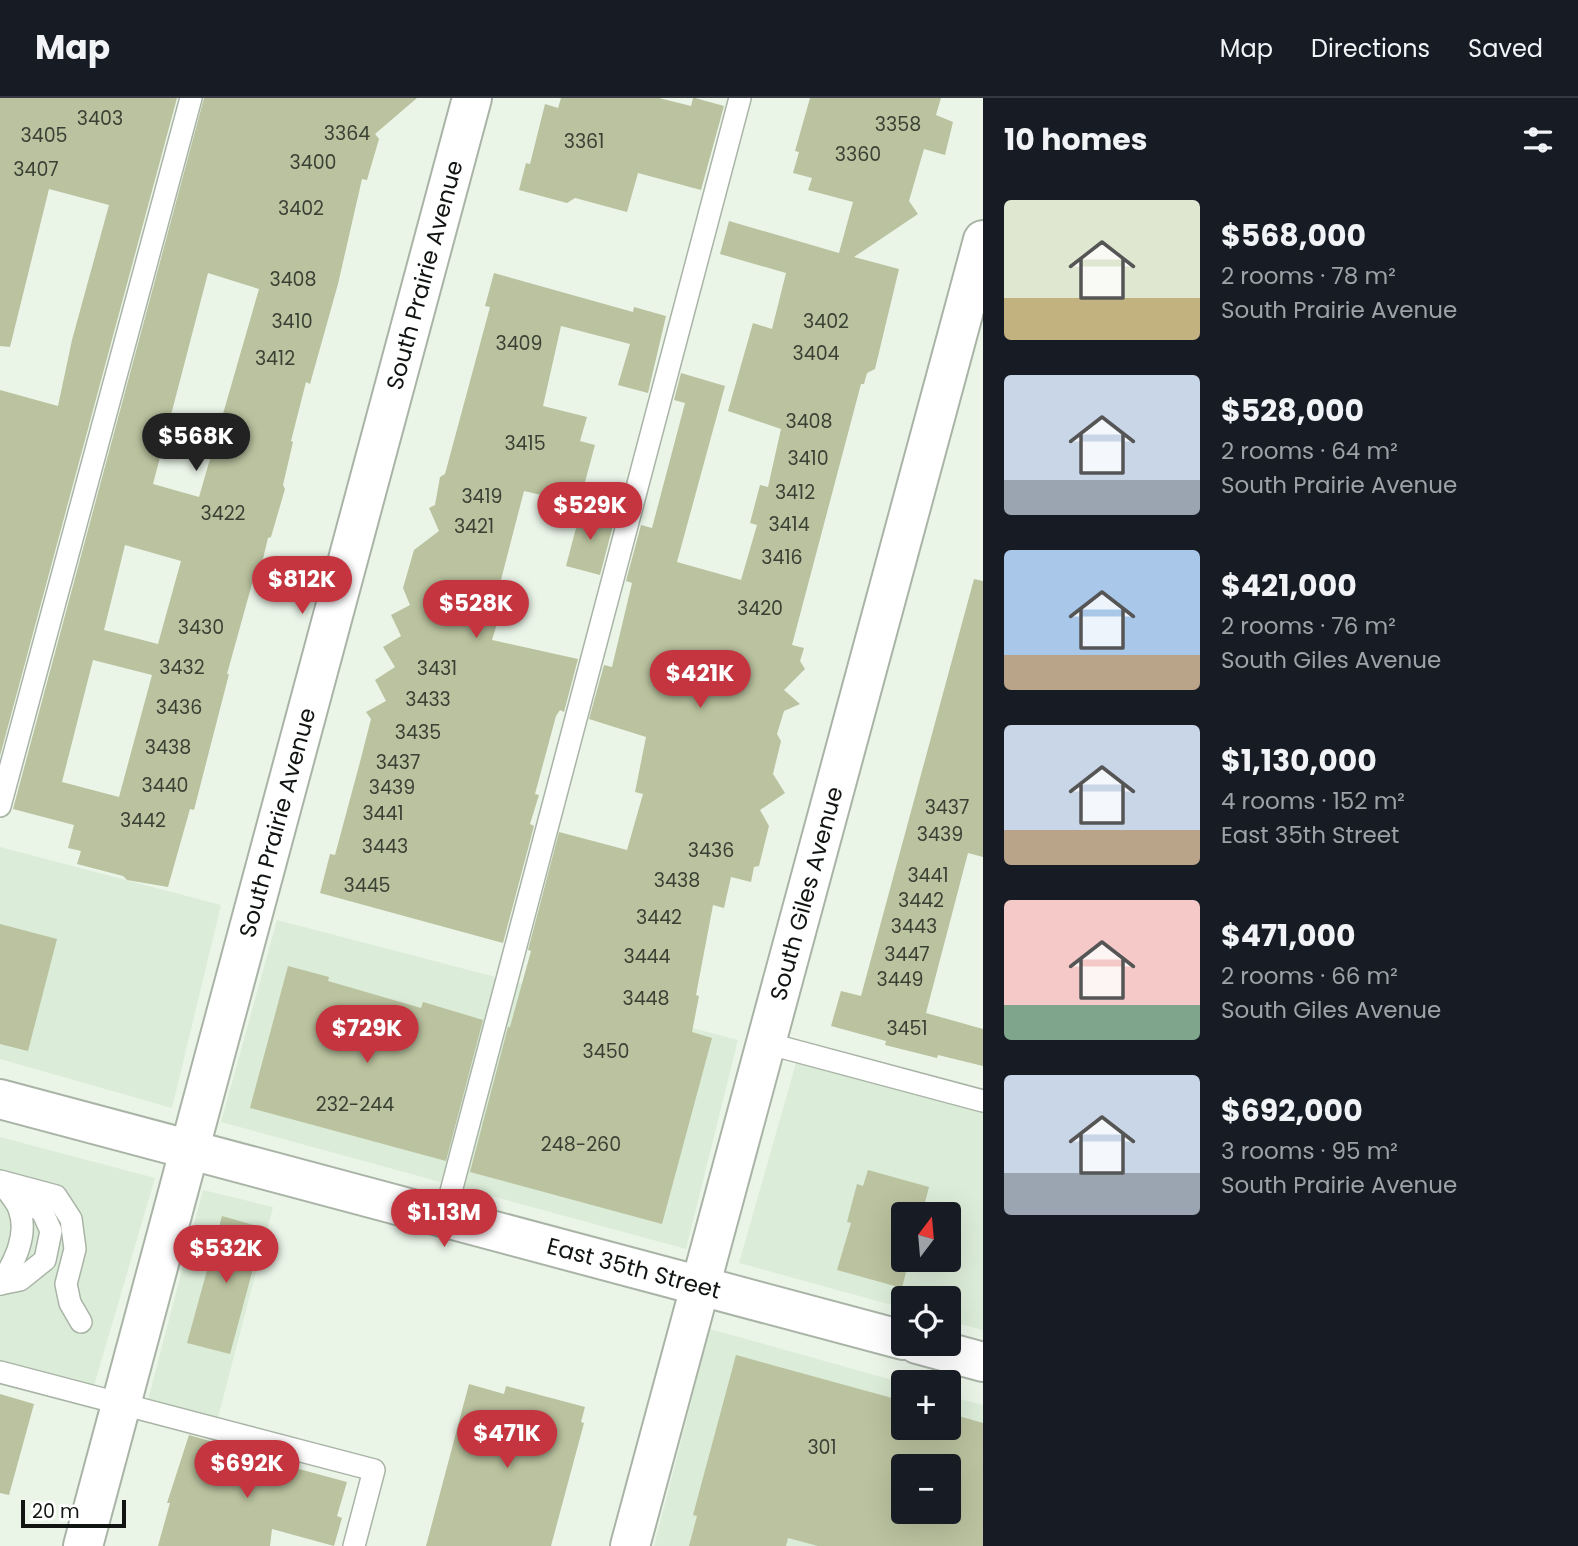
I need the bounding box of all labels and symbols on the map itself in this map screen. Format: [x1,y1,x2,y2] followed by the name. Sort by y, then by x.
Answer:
[77,105,123,132] house number: 3403
[875,111,921,138] house number: 3358
[324,120,370,147] house number: 3364
[20,122,68,149] house number: 3405
[564,128,604,155] house number: 3361
[835,141,881,168] house number: 3360
[289,149,337,176] house number: 3400
[13,156,59,183] house number: 3407
[378,157,471,393] street label: South Prairie Avenue
[278,195,324,222] house number: 3402
[269,266,317,293] house number: 3408
[271,308,313,335] house number: 3410
[803,308,849,335] house number: 3402
[495,330,543,357] house number: 3409
[792,340,840,367] house number: 3404
[255,345,295,372] house number: 3412
[785,408,833,435] house number: 3408
[147,414,245,473] pin: $568K
[504,430,546,457] house number: 3415
[787,445,829,472] house number: 3410
[775,479,815,506] house number: 3412
[541,482,639,542] pin: $529K
[461,483,503,510] house number: 3419
[201,500,246,527] house number: 3422
[768,511,810,538] house number: 3414
[454,513,494,540] house number: 3421
[761,544,803,571] house number: 3416
[253,556,351,616] pin: $812K
[427,580,525,640] pin: $528K
[737,595,783,622] house number: 3420
[178,614,224,641] house number: 3430
[651,650,749,710] pin: $421K
[159,654,205,681] house number: 3432
[417,655,457,682] house number: 3431
[405,686,451,713] house number: 3433
[156,694,202,721] house number: 3436
[231,704,323,941] street label: South Prairie Avenue
[395,719,441,746] house number: 3435
[145,734,191,761] house number: 3438
[376,749,420,776] house number: 3437
[141,772,189,799] house number: 3440
[369,774,415,801] house number: 3439
[762,783,851,1004] street label: South Giles Avenue
[925,794,969,821] house number: 3437
[362,800,404,827] house number: 3441
[120,807,166,834] house number: 3442
[917,821,963,848] house number: 3439
[362,833,408,860] house number: 3443
[688,837,734,864] house number: 3436
[907,862,949,889] house number: 3441
[654,867,700,894] house number: 3438
[343,872,391,899] house number: 3445
[898,887,944,914] house number: 3442
[636,904,682,931] house number: 3442
[891,913,937,940] house number: 3443
[884,941,930,968] house number: 3447
[623,943,671,970] house number: 3444
[876,966,924,993] house number: 3449
[622,985,670,1012] house number: 3448
[318,1006,416,1065] pin: $729K
[886,1015,928,1042] house number: 3451
[582,1038,630,1065] house number: 3450
[316,1091,394,1118] house number: 232-244
[541,1131,621,1158] house number: 248-260
[387,1190,501,1249] pin: $1.13M
[891,1202,961,1272] north arrow
[177,1226,275,1285] pin: $532K
[543,1230,724,1307] street label: East 35th Street
[458,1410,556,1470] pin: $471K
[807,1434,837,1461] house number: 301
[198,1440,296,1500] pin: $692K
[21,1497,126,1529] scale bar

